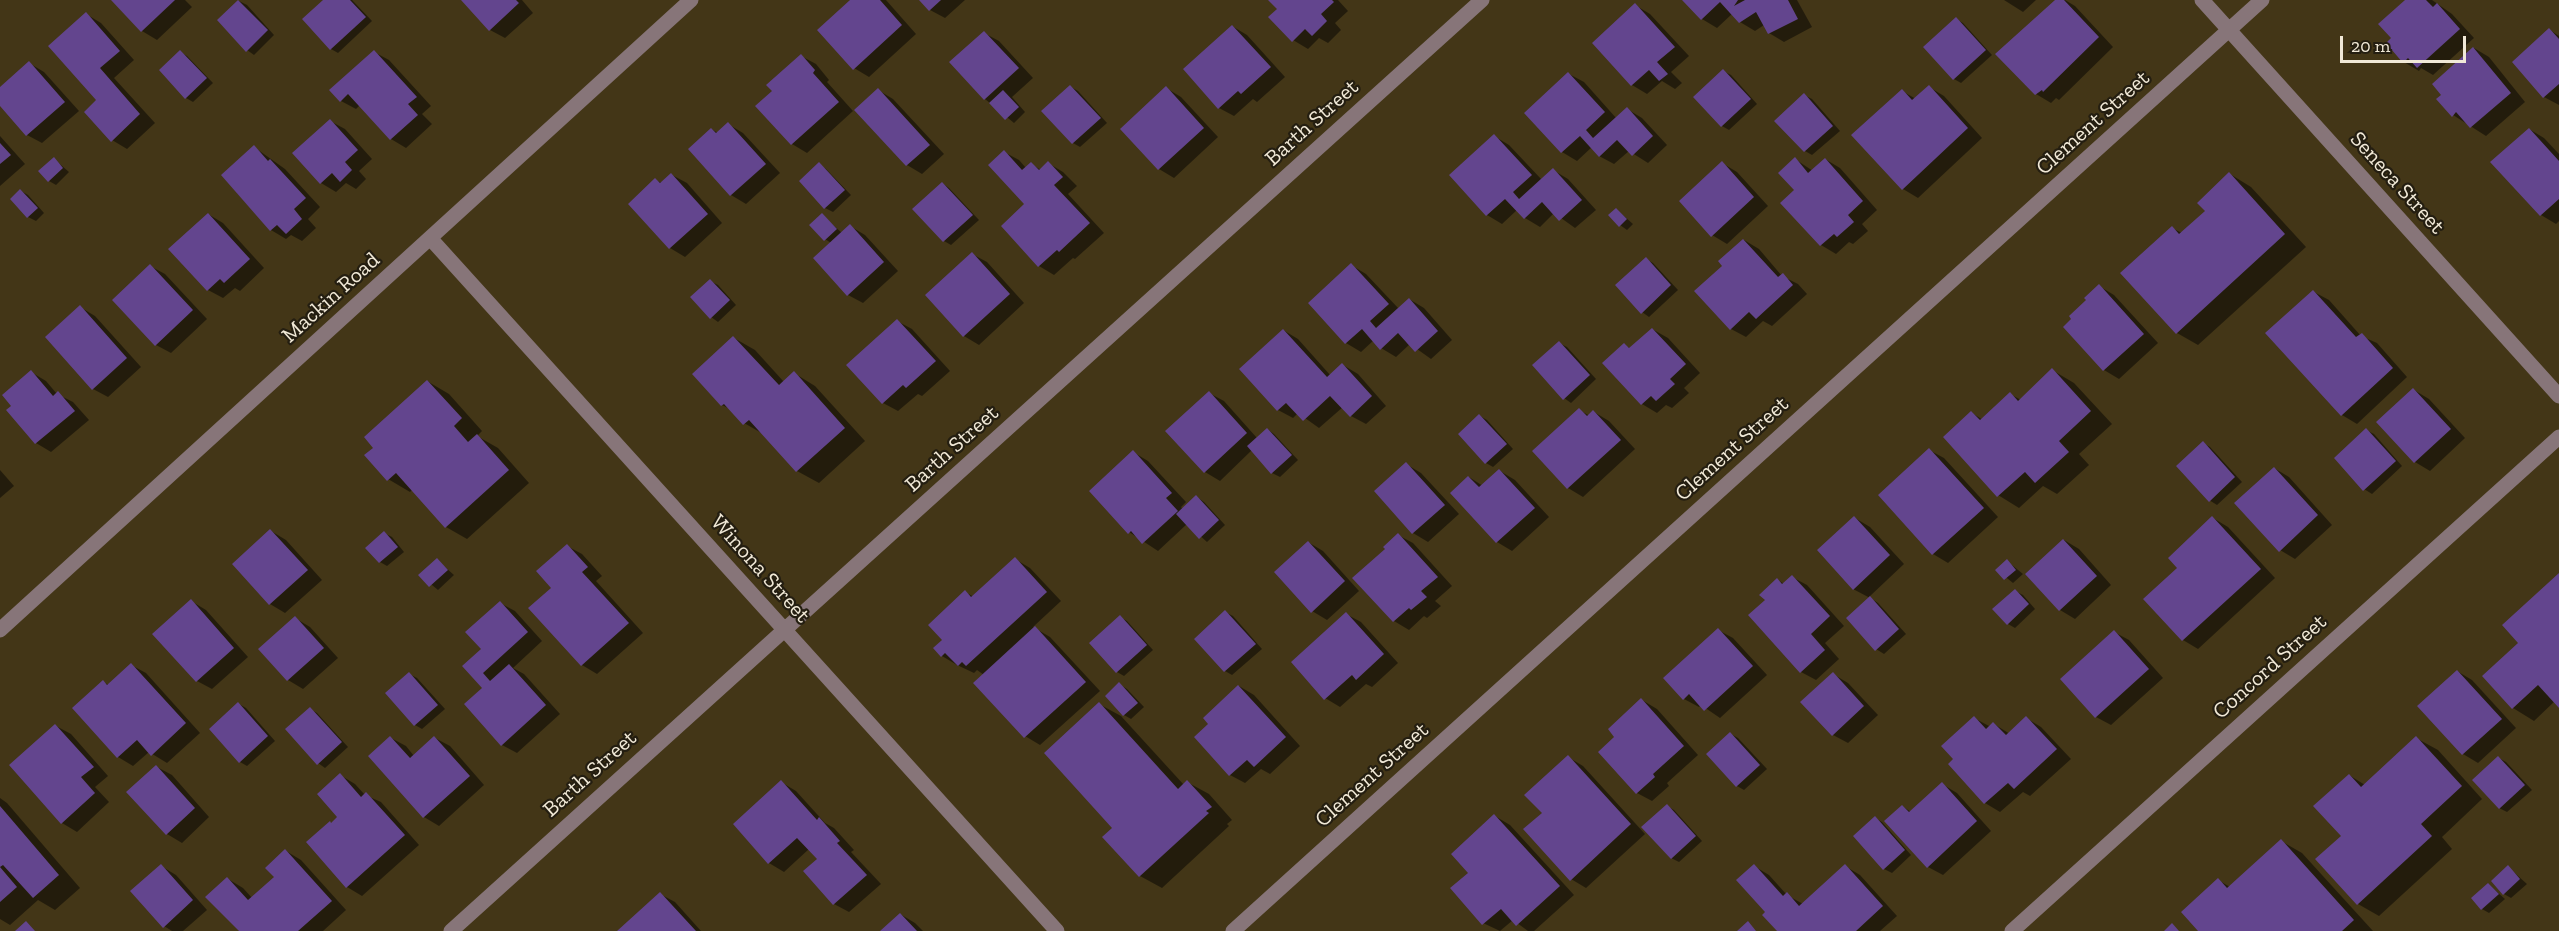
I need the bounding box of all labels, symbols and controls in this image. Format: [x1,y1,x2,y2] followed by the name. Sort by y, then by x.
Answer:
[2343,24,2469,62] scale bar
[2351,35,2390,57] text: 20 m
[2031,65,2155,181] street label: Clement Street
[1260,74,1364,172] street label: Barth Street
[2344,126,2450,240] street label: Seneca Street
[277,247,385,349] street label: Mackin Road
[1670,391,1794,507] street label: Clement Street
[900,400,1004,498] street label: Barth Street
[705,509,815,629] street label: Winona Street
[2208,609,2332,725] street label: Concord Street
[1310,717,1434,833] street label: Clement Street
[538,725,642,823] street label: Barth Street

